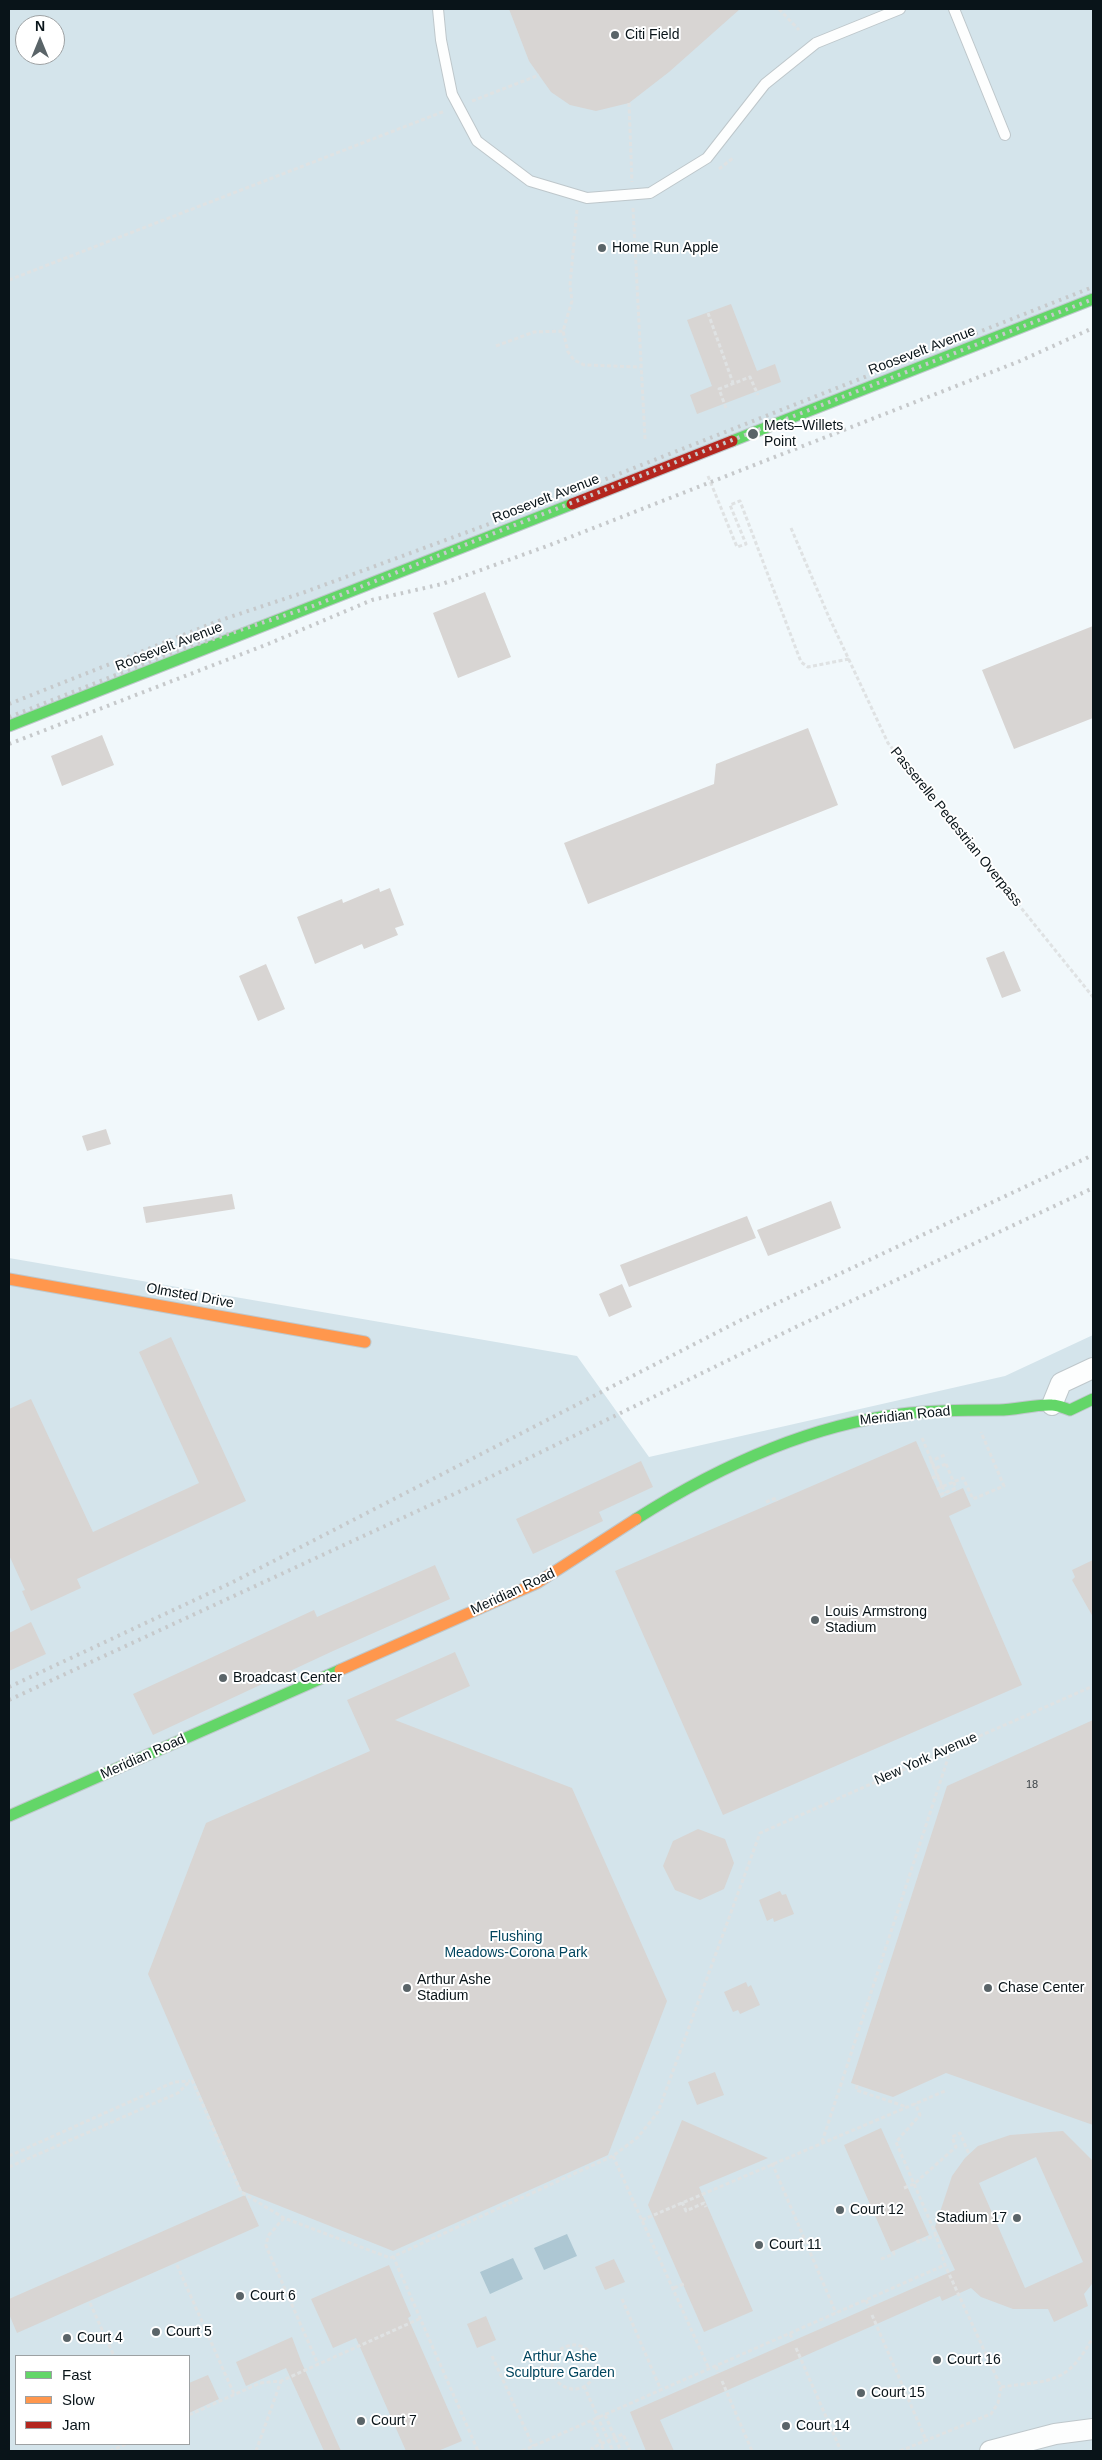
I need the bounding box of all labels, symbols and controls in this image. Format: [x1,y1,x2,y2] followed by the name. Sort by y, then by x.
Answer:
[15,15,65,65] north arrow
[35,18,45,34] text: N
[625,27,679,43] place label: Citi Field
[609,29,621,41] marker: Citi Field
[612,240,719,256] place label: Home Run Apple
[596,242,608,254] marker: Home Run Apple
[866,323,978,379] street label: Roosevelt Avenue
[764,418,843,451] place label: Mets–Willets Point
[746,427,760,441] marker: Mets–Willets Point
[490,471,602,527] street label: Roosevelt Avenue
[113,619,225,675] street label: Roosevelt Avenue
[887,744,1025,910] street label: Passerelle Pedestrian Overpass
[145,1280,235,1312] street label: Olmsted Drive
[859,1403,951,1429] street label: Meridian Road
[468,1565,558,1619] street label: Meridian Road
[825,1604,927,1636] place label: Louis Armstrong Stadium
[809,1614,821,1626] marker: Louis Armstrong Stadium
[233,1670,342,1686] place label: Broadcast Center
[217,1672,229,1684] marker: Broadcast Center
[872,1729,980,1789] street label: New York Avenue
[98,1731,188,1783] street label: Meridian Road
[1026,1778,1038,1792] house number: 18
[444,1929,588,1961] park label: Flushing Meadows-Corona Park
[417,1972,491,2004] place label: Arthur Ashe Stadium
[998,1980,1084,1996] place label: Chase Center
[401,1982,413,1994] marker: Arthur Ashe Stadium
[982,1982,994,1994] marker: Chase Center
[850,2202,904,2218] place label: Court 12
[834,2204,846,2216] marker: Court 12
[936,2210,1007,2226] place label: Stadium 17
[1011,2212,1023,2224] marker: Stadium 17
[769,2237,822,2253] place label: Court 11
[753,2239,765,2251] marker: Court 11
[250,2288,296,2304] place label: Court 6
[234,2290,246,2302] marker: Court 6
[166,2324,212,2340] place label: Court 5
[150,2326,162,2338] marker: Court 5
[77,2330,123,2346] place label: Court 4
[61,2332,73,2344] marker: Court 4
[505,2349,615,2382] park label: Arthur Ashe Sculpture Garden
[947,2352,1001,2368] place label: Court 16
[931,2354,943,2366] marker: Court 16
[15,2355,190,2445] legend
[62,2366,91,2383] text: Fast
[871,2385,925,2401] place label: Court 15
[855,2387,867,2399] marker: Court 15
[62,2391,95,2408] text: Slow
[371,2413,417,2429] place label: Court 7
[355,2415,367,2427] marker: Court 7
[62,2416,90,2433] text: Jam
[796,2418,850,2434] place label: Court 14
[780,2420,792,2432] marker: Court 14

